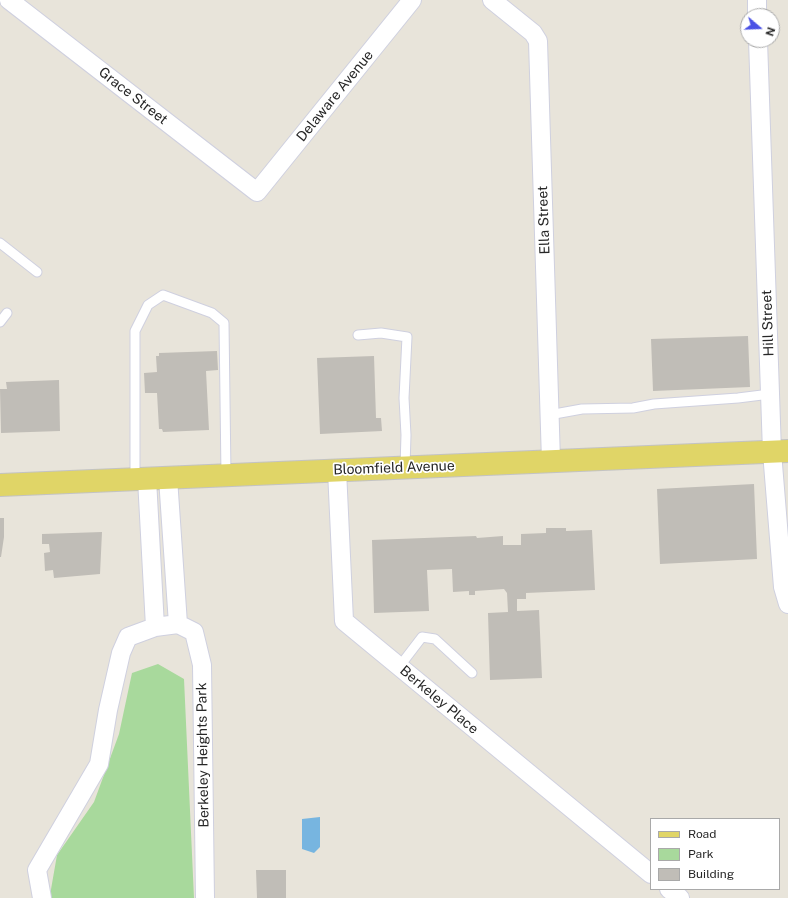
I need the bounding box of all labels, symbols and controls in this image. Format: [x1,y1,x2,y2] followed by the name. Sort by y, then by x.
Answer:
[740,8,780,48] north arrow
[763,26,777,38] text: N
[293,47,377,145] street label: Delaware Avenue
[95,64,171,128] street label: Grace Street
[534,185,554,255] street label: Ella Street
[758,289,778,357] street label: Hill Street
[333,457,455,479] street label: Bloomfield Avenue
[396,662,482,738] street label: Berkeley Place
[193,682,213,828] street label: Berkeley Heights Park
[650,818,780,890] legend
[688,827,716,841] text: Road
[688,847,714,861] text: Park
[688,867,734,881] text: Building

